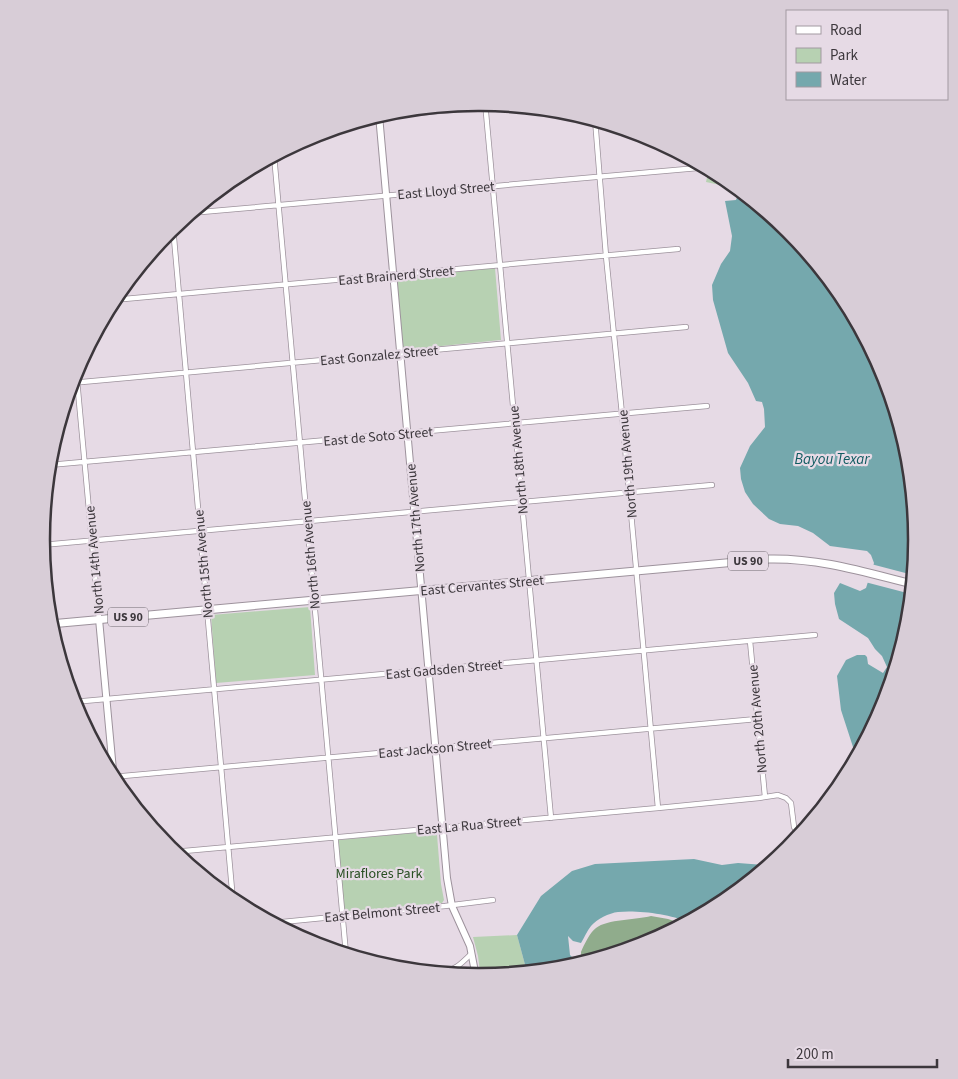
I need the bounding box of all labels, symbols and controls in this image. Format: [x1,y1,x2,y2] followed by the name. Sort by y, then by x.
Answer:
[786,10,948,100] legend
[830,20,862,41] text: Road
[830,45,859,66] text: Park
[830,70,867,91] text: Water
[397,177,496,205] street label: East Lloyd Street
[338,261,455,291] street label: East Brainerd Street
[319,341,439,371] street label: East Gonzalez Street
[504,405,534,515] street label: North 18th Avenue
[613,409,643,519] street label: North 19th Avenue
[322,422,434,452] street label: East de Soto Street
[795,449,870,470] water label: Bayou Texar
[401,463,431,573] street label: North 17th Avenue
[296,500,326,610] street label: North 16th Avenue
[80,505,110,615] street label: North 14th Avenue
[189,509,219,619] street label: North 15th Avenue
[728,552,768,570] road number: US 90
[419,571,545,601] street label: East Cervantes Street
[108,608,148,626] road number: US 90
[385,655,504,685] street label: East Gadsden Street
[743,664,773,774] street label: North 20th Avenue
[378,734,493,764] street label: East Jackson Street
[416,811,522,841] street label: East La Rua Street
[336,864,423,884] park label: Miraflores Park
[324,898,441,928] street label: East Belmont Street
[788,1036,937,1068] scale bar
[796,1044,834,1065] text: 200 m

